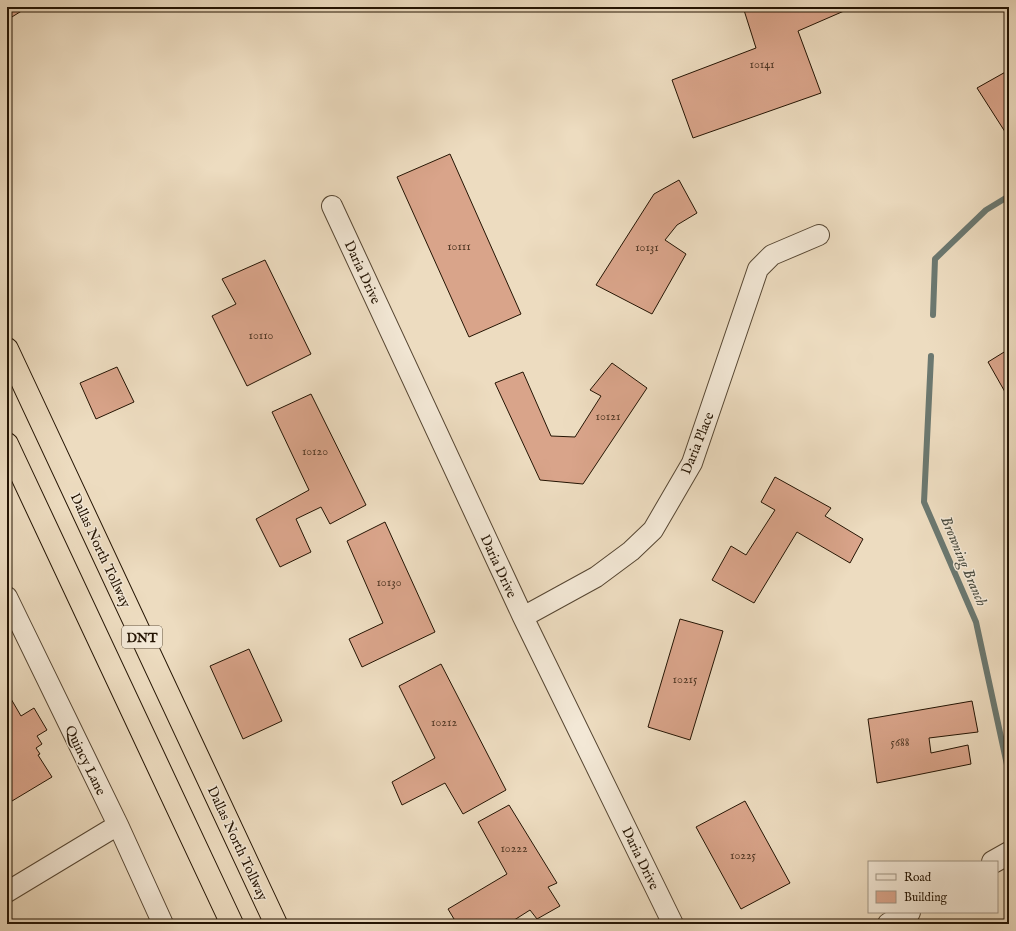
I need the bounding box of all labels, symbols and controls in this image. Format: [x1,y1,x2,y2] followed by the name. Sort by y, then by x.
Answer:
[749,57,775,72] house number: 10141
[340,238,385,308] street label: Daria Drive
[447,239,471,254] house number: 10111
[635,240,659,255] house number: 10131
[248,328,274,343] house number: 10110
[596,409,620,424] house number: 10121
[677,409,719,477] street label: Daria Place
[302,444,328,459] house number: 10120
[66,490,135,611] street label: Dallas North Tollway
[935,513,991,610] water label: Browning Branch
[476,532,521,602] street label: Daria Drive
[376,575,402,590] house number: 10130
[122,626,162,648] road number: DNT
[673,672,698,687] house number: 10215
[431,715,457,730] house number: 10212
[60,722,110,799] street label: Quincy Lane
[891,735,910,750] house number: 5688
[203,783,272,904] street label: Dallas North Tollway
[617,824,663,893] street label: Daria Drive
[500,841,528,856] house number: 10222
[730,848,757,863] house number: 10225
[868,861,998,913] legend
[904,870,932,885] text: Road
[904,890,948,905] text: Building

